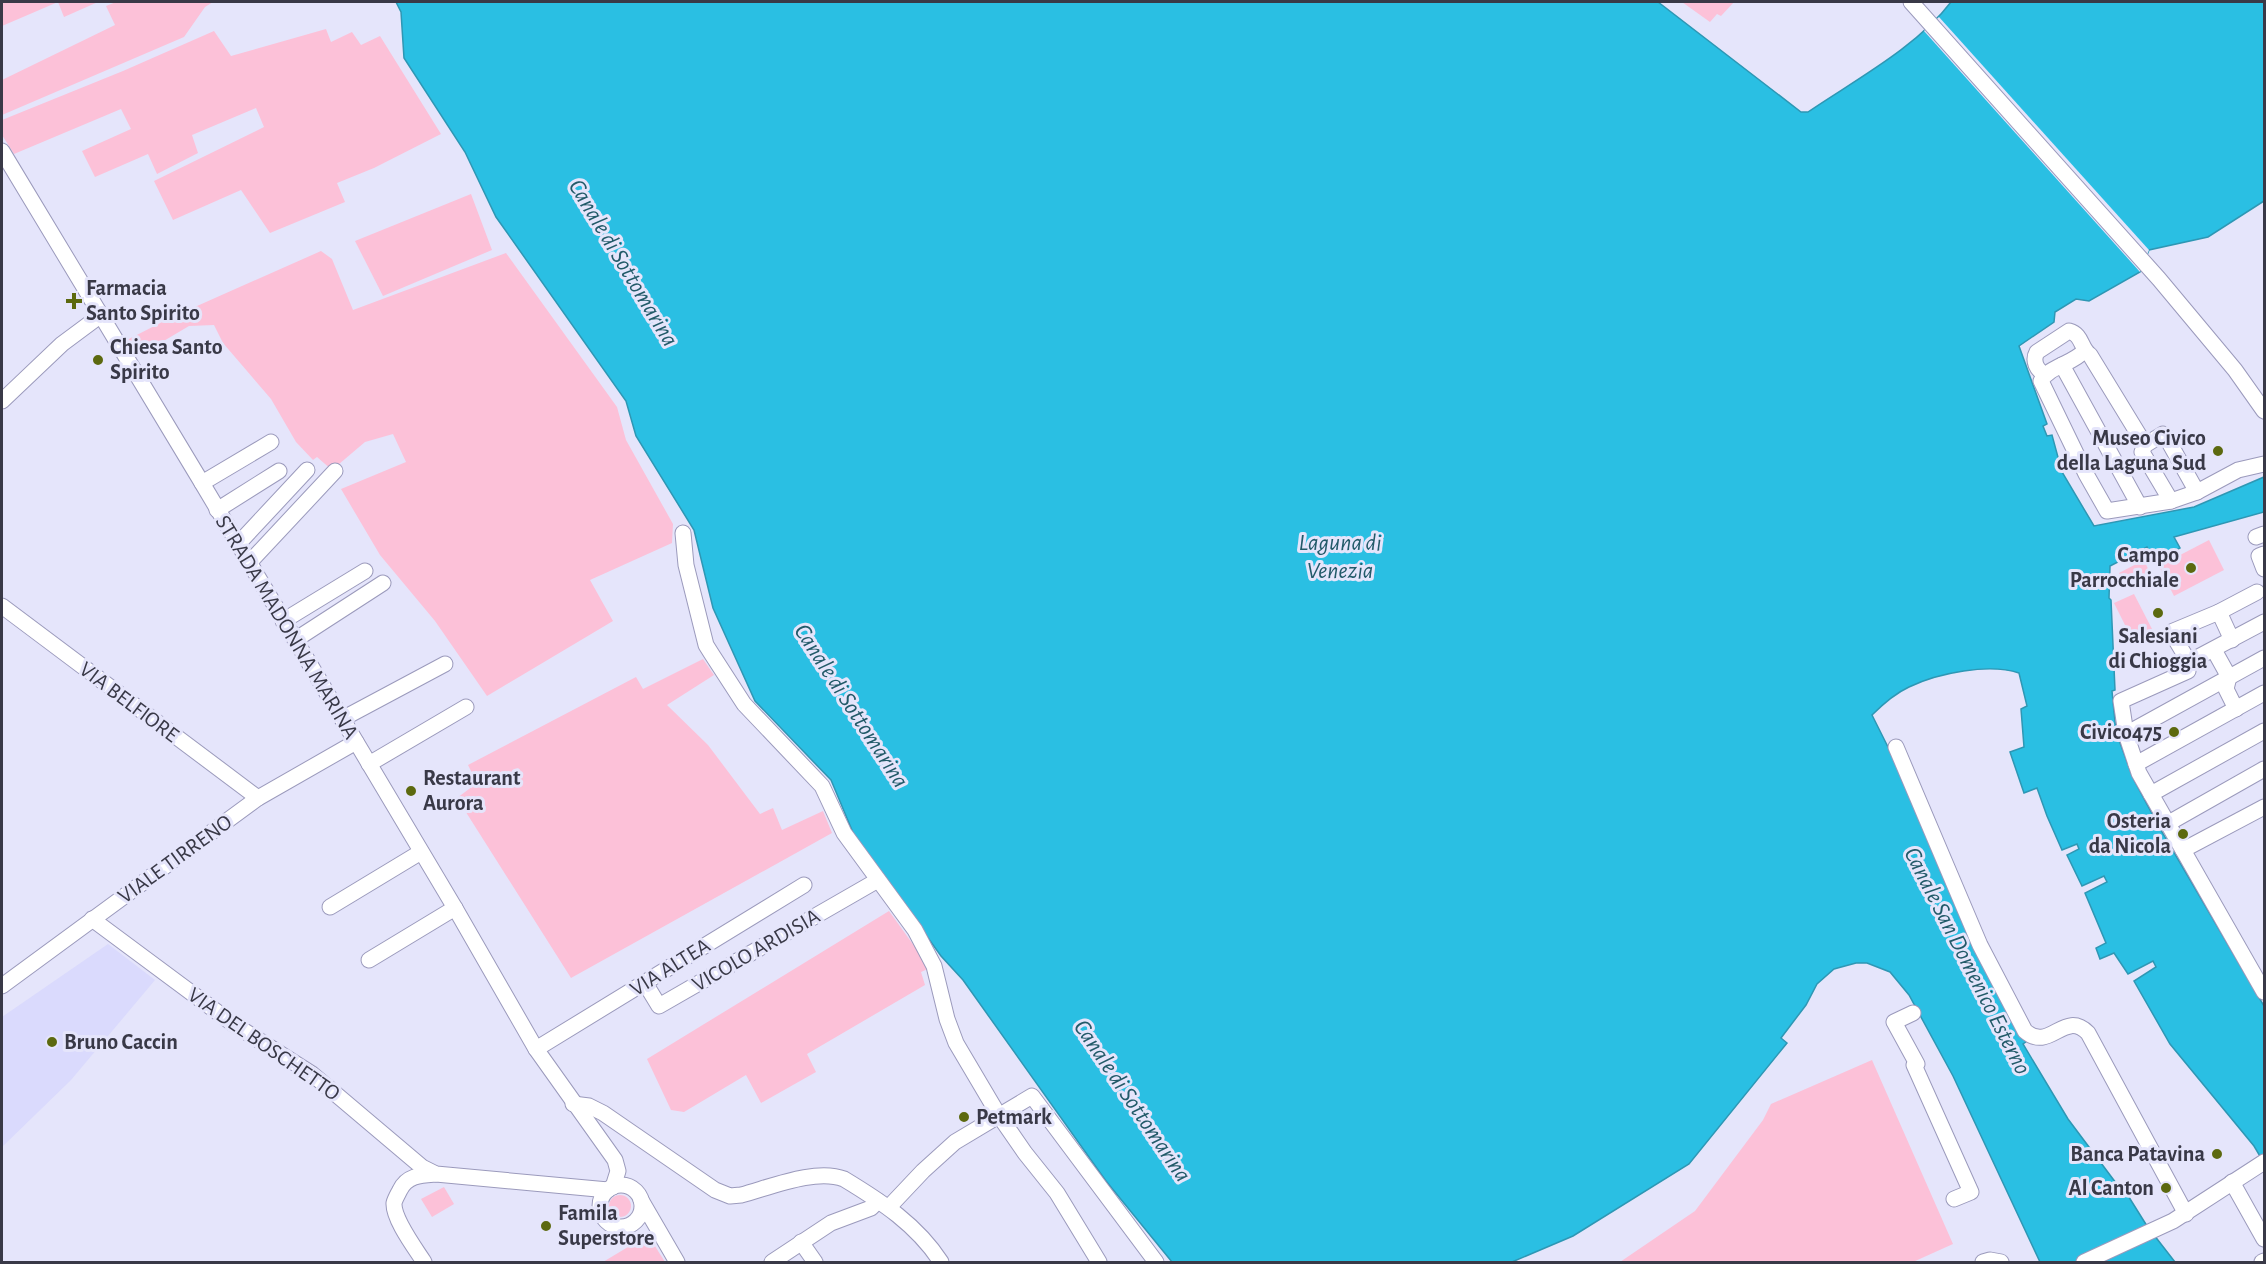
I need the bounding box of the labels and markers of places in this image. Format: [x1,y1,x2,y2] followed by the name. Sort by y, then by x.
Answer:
[86,277,200,324] place label: Farmacia Santo Spirito
[67,294,81,308] marker: Farmacia Santo Spirito
[110,336,223,383] place label: Chiesa Santo Spirito
[91,353,105,367] marker: Chiesa Santo Spirito
[2057,427,2206,474] place label: Museo Civico della Laguna Sud
[2211,444,2225,458] marker: Museo Civico della Laguna Sud
[2070,544,2179,591] place label: Campo Parrocchiale
[2184,561,2198,575] marker: Campo Parrocchiale
[2151,606,2165,620] marker: Salesiani di Chioggia
[2109,625,2208,672] place label: Salesiani di Chioggia
[2080,721,2162,743] place label: Civico475
[2167,725,2181,739] marker: Civico475
[423,767,521,814] place label: Restaurant Aurora
[404,784,418,798] marker: Restaurant Aurora
[2089,810,2171,857] place label: Osteria da Nicola
[2176,827,2190,841] marker: Osteria da Nicola
[64,1031,178,1053] place label: Bruno Caccin
[45,1035,59,1049] marker: Bruno Caccin
[976,1106,1052,1128] place label: Petmark
[957,1110,971,1124] marker: Petmark
[2070,1143,2205,1165] place label: Banca Patavina
[2210,1147,2224,1161] marker: Banca Patavina
[2068,1177,2154,1199] place label: Al Canton
[2159,1181,2173,1195] marker: Al Canton
[558,1202,654,1249] place label: Famila Superstore
[539,1219,553,1233] marker: Famila Superstore

